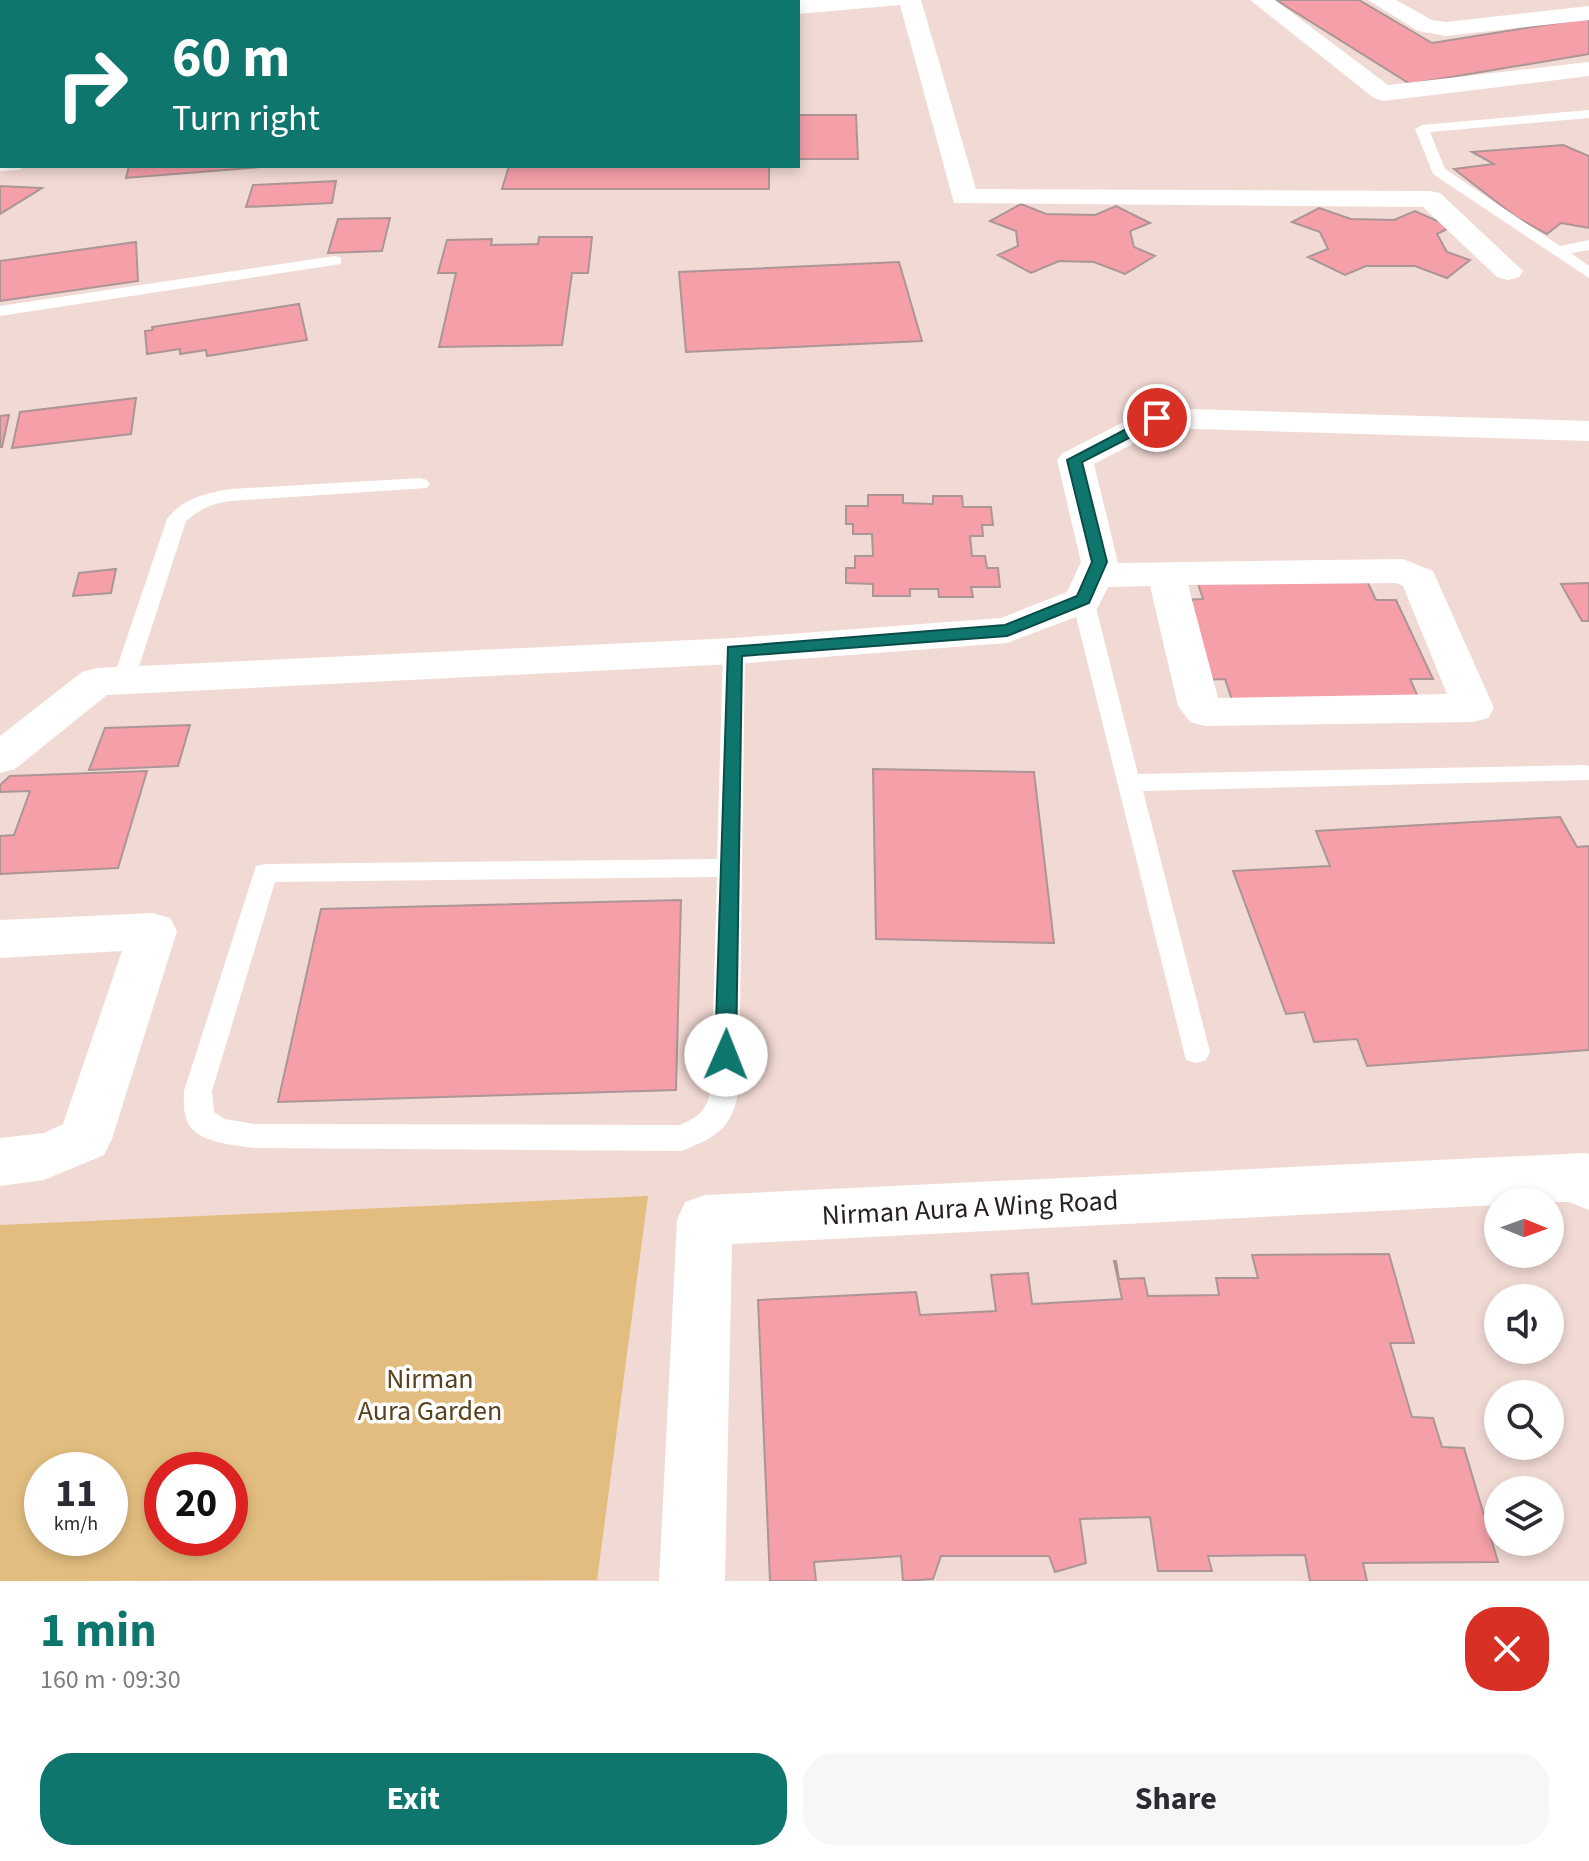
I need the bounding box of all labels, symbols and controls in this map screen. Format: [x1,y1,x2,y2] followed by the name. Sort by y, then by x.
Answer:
[172,19,290,98] text: 60 m
[40,32,144,136] icon: right
[172,93,320,144] text: Turn right
[1123,384,1191,452] pin
[1135,396,1179,440] icon: arrive
[684,1013,768,1097] position arrow
[821,1180,1119,1236] street label: Nirman Aura A Wing Road
[1484,1188,1564,1268] north arrow
[1484,1188,1564,1556] map controls
[1484,1284,1564,1364] button: sound
[358,1359,502,1431] park label: Nirman Aura Garden
[1484,1380,1564,1460] button: search
[144,1452,248,1556] speed limit sign: 20
[55,1465,97,1522] text: 11
[1484,1476,1564,1556] button: layers
[54,1510,98,1538] text: km/h
[40,1597,157,1665] text: 1 min
[1465,1607,1549,1691] button: close
[40,1661,181,1698] text: 160 m · 09:30
[40,1753,787,1845] button: Exit
[803,1753,1549,1845] button: Share

